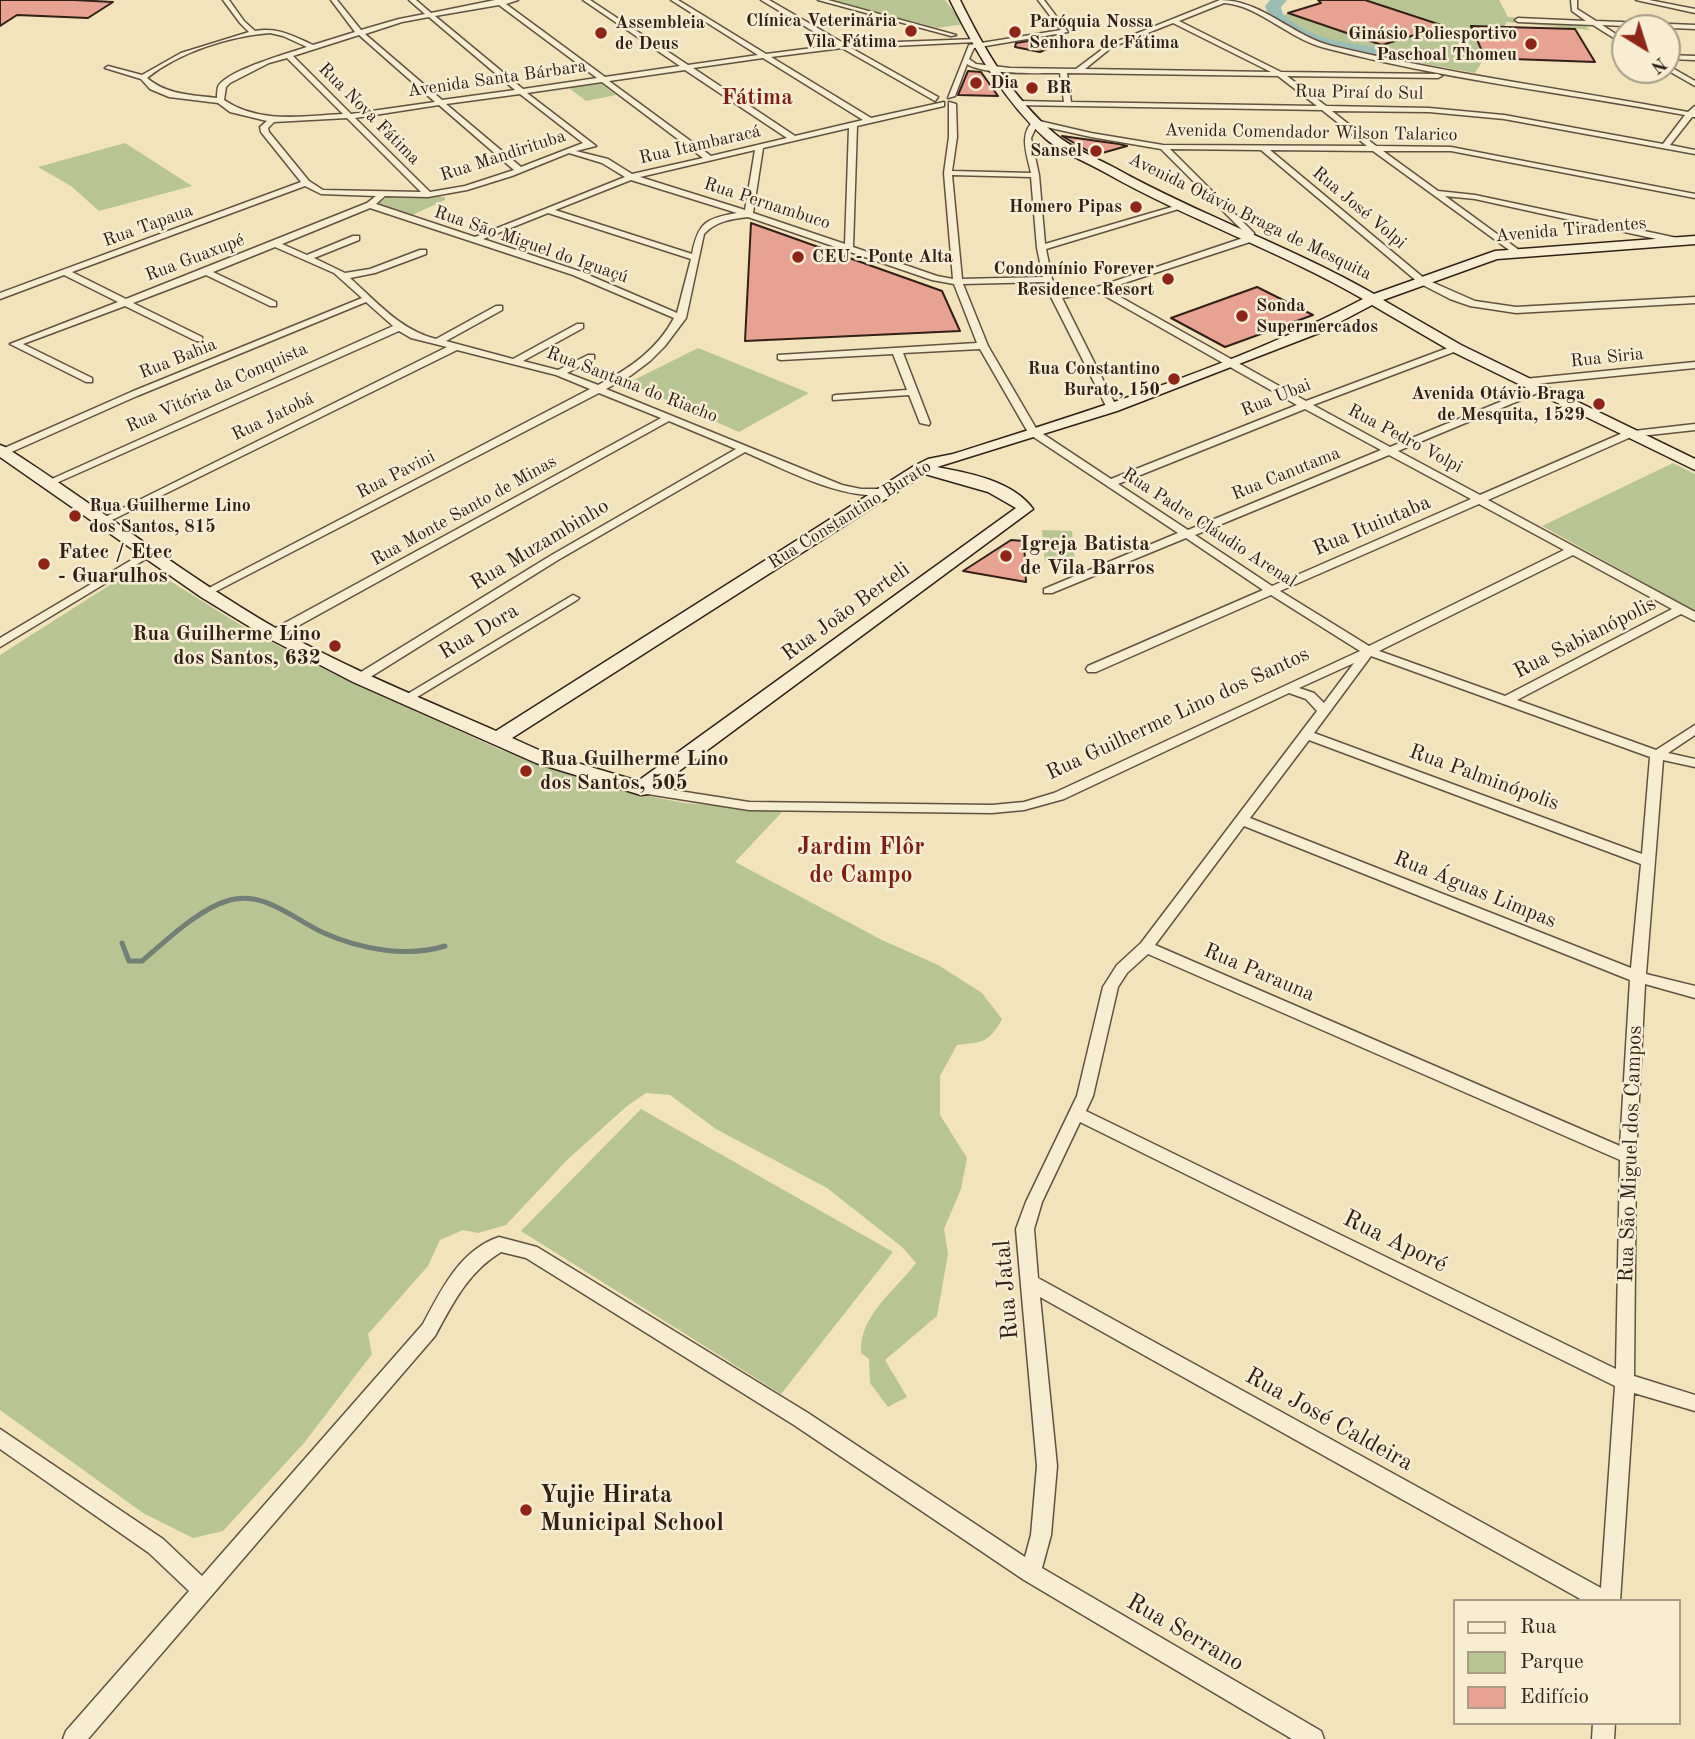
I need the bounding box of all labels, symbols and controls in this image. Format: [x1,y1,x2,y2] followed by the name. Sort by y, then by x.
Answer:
[746,10,897,52] place label: Clínica Veterinária Vila Fátima
[1029,11,1179,54] place label: Paróquia Nossa Senhora de Fátima
[615,12,705,54] place label: Assembleia de Deus
[1611,14,1681,84] north arrow
[903,23,919,39] marker: Clínica Veterinária Vila Fátima
[1348,23,1517,66] place label: Ginásio Poliesportivo Paschoal Thomeu
[1007,24,1023,40] marker: Paróquia Nossa Senhora de Fátima
[593,25,609,41] marker: Assembleia de Deus
[1523,36,1539,52] marker: Ginásio Poliesportivo Paschoal Thomeu
[1646,52,1670,76] text: N
[406,56,588,102] street label: Avenida Santa Bárbara
[313,58,425,170] street label: Rua Nova Fátima
[990,72,1019,94] place label: Dia
[968,75,984,91] marker: Dia
[1046,77,1072,99] place label: BR
[1024,80,1040,96] marker: BR
[1294,81,1424,105] street label: Rua Piraí do Sul
[721,84,793,112] district label: Fátima
[1164,120,1458,146] street label: Avenida Comendador Wilson Talarico
[637,121,763,169] street label: Rua Itambaracá
[438,126,568,186] street label: Rua Mandirituba
[1030,140,1082,162] place label: Sansel
[1088,143,1104,159] marker: Sansel
[1125,149,1375,285] street label: Avenida Otávio Braga de Mesquita
[1307,162,1411,254] street label: Rua José Volpi
[701,173,833,235] street label: Rua Pernambuco
[1009,196,1122,218] place label: Homero Pipas
[1128,199,1144,215] marker: Homero Pipas
[100,200,196,252] street label: Rua Tapaua
[431,202,631,288] street label: Rua São Miguel do Iguaçú
[1495,213,1647,247] street label: Avenida Tiradentes
[142,229,248,287] street label: Rua Guaxupé
[812,246,953,268] place label: CEU - Ponte Alta
[790,249,806,265] marker: CEU - Ponte Alta
[994,258,1154,300] place label: Condomínio Forever Residence Resort
[1160,271,1176,287] marker: Condomínio Forever Residence Resort
[1256,295,1378,338] place label: Sonda Supermercados
[1234,308,1250,324] marker: Sonda Supermercados
[136,334,220,384] street label: Rua Bahia
[123,338,311,438] street label: Rua Vitória da Conquista
[543,342,721,428] street label: Rua Santana do Riacho
[1569,343,1645,373] street label: Rua Siria
[1027,358,1160,400] place label: Rua Constantino Burato, 150
[1166,371,1182,387] marker: Rua Constantino Burato, 150
[1238,374,1314,422] street label: Rua Ubai
[1411,383,1585,426] place label: Avenida Otávio Braga de Mesquita, 1529
[229,388,317,446] street label: Rua Jatobá
[1591,396,1607,412] marker: Avenida Otávio Braga de Mesquita, 1529
[1344,400,1466,478] street label: Rua Pedro Volpi
[1229,442,1343,506] street label: Rua Canutama
[353,446,439,504] street label: Rua Pavini
[367,451,561,571] street label: Rua Monte Santo de Minas
[764,456,936,574] street label: Rua Constantino Burato
[1118,464,1300,592] street label: Rua Padre Cláudio Arenal
[1310,490,1434,562] street label: Rua Ituiutaba
[466,494,614,596] street label: Rua Muzambinho
[89,495,251,538] place label: Rua Guilherme Lino dos Santos, 815
[67,508,83,524] marker: Rua Guilherme Lino dos Santos, 815
[1020,531,1155,581] place label: Igreja Batista de Vila Barros
[58,539,173,589] place label: Fatec / Etec - Guarulhos
[998,548,1014,564] marker: Igreja Batista de Vila Barros
[36,556,52,572] marker: Fatec / Etec - Guarulhos
[777,557,915,667] street label: Rua João Berteli
[1510,591,1660,685] street label: Rua Sabianópolis
[435,598,523,666] street label: Rua Dora
[132,621,321,671] place label: Rua Guilherme Lino dos Santos, 632
[327,638,343,654] marker: Rua Guilherme Lino dos Santos, 632
[1042,642,1314,786] street label: Rua Guilherme Lino dos Santos
[1406,739,1562,817] street label: Rua Palminópolis
[540,746,729,796] place label: Rua Guilherme Lino dos Santos, 505
[518,763,534,779] marker: Rua Guilherme Lino dos Santos, 505
[797,834,925,890] district label: Jardim Flôr de Campo
[1390,846,1560,934] street label: Rua Águas Limpas
[1200,938,1318,1008] street label: Rua Parauna
[1614,1025,1648,1283] street label: Rua São Miguel dos Campos
[1338,1204,1452,1280] street label: Rua Aporé
[988,1239,1026,1341] street label: Rua Jatal
[1240,1362,1418,1478] street label: Rua José Caldeira
[540,1482,724,1538] place label: Yujie Hirata Municipal School
[518,1502,534,1518] marker: Yujie Hirata Municipal School
[1121,1588,1249,1678] street label: Rua Serrano
[1454,1599,1681,1725] legend
[1520,1617,1557,1638] text: Rua
[1520,1652,1584,1673] text: Parque
[1520,1687,1589,1708] text: Edifício

